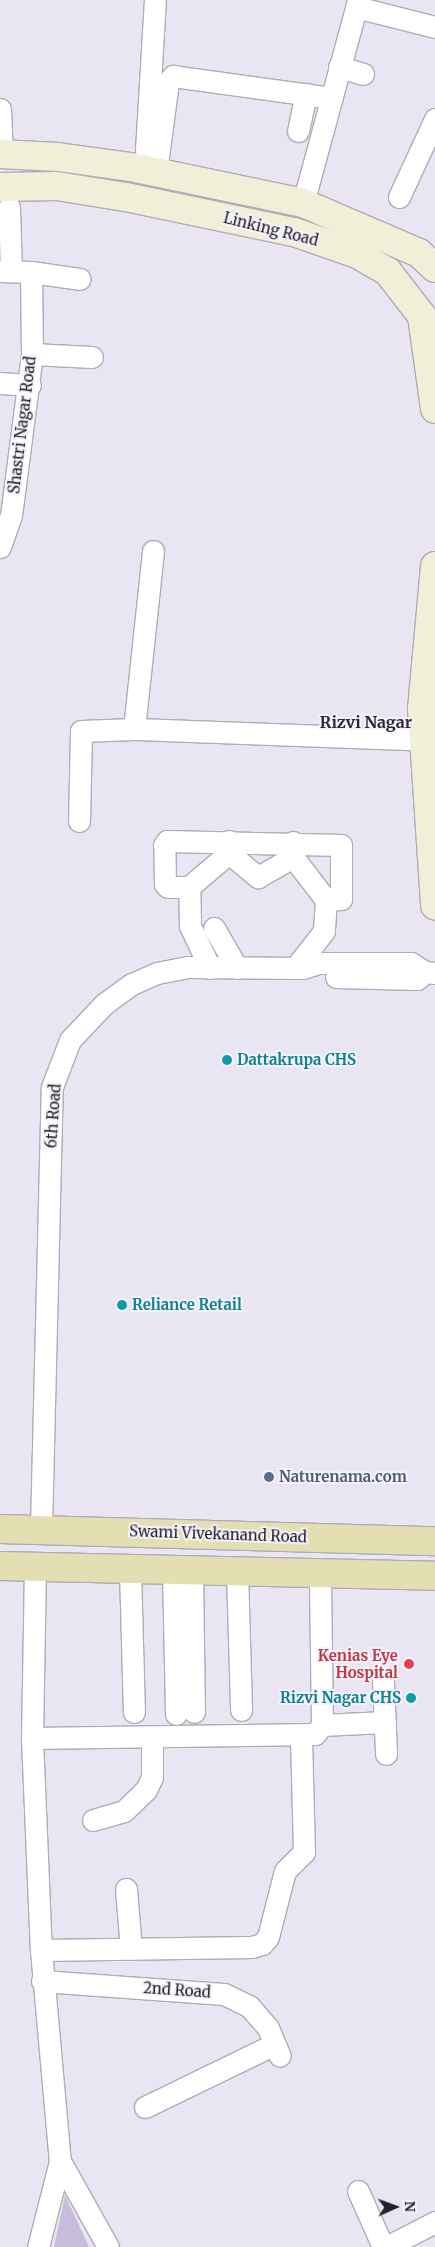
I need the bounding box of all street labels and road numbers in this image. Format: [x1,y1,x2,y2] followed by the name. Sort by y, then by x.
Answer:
[222,209,320,249] street label: Linking Road
[5,355,39,495] street label: Shastri Nagar Road
[42,1083,64,1149] street label: 6th Road
[129,1522,307,1546] street label: Swami Vivekanand Road
[143,1979,211,2001] street label: 2nd Road

